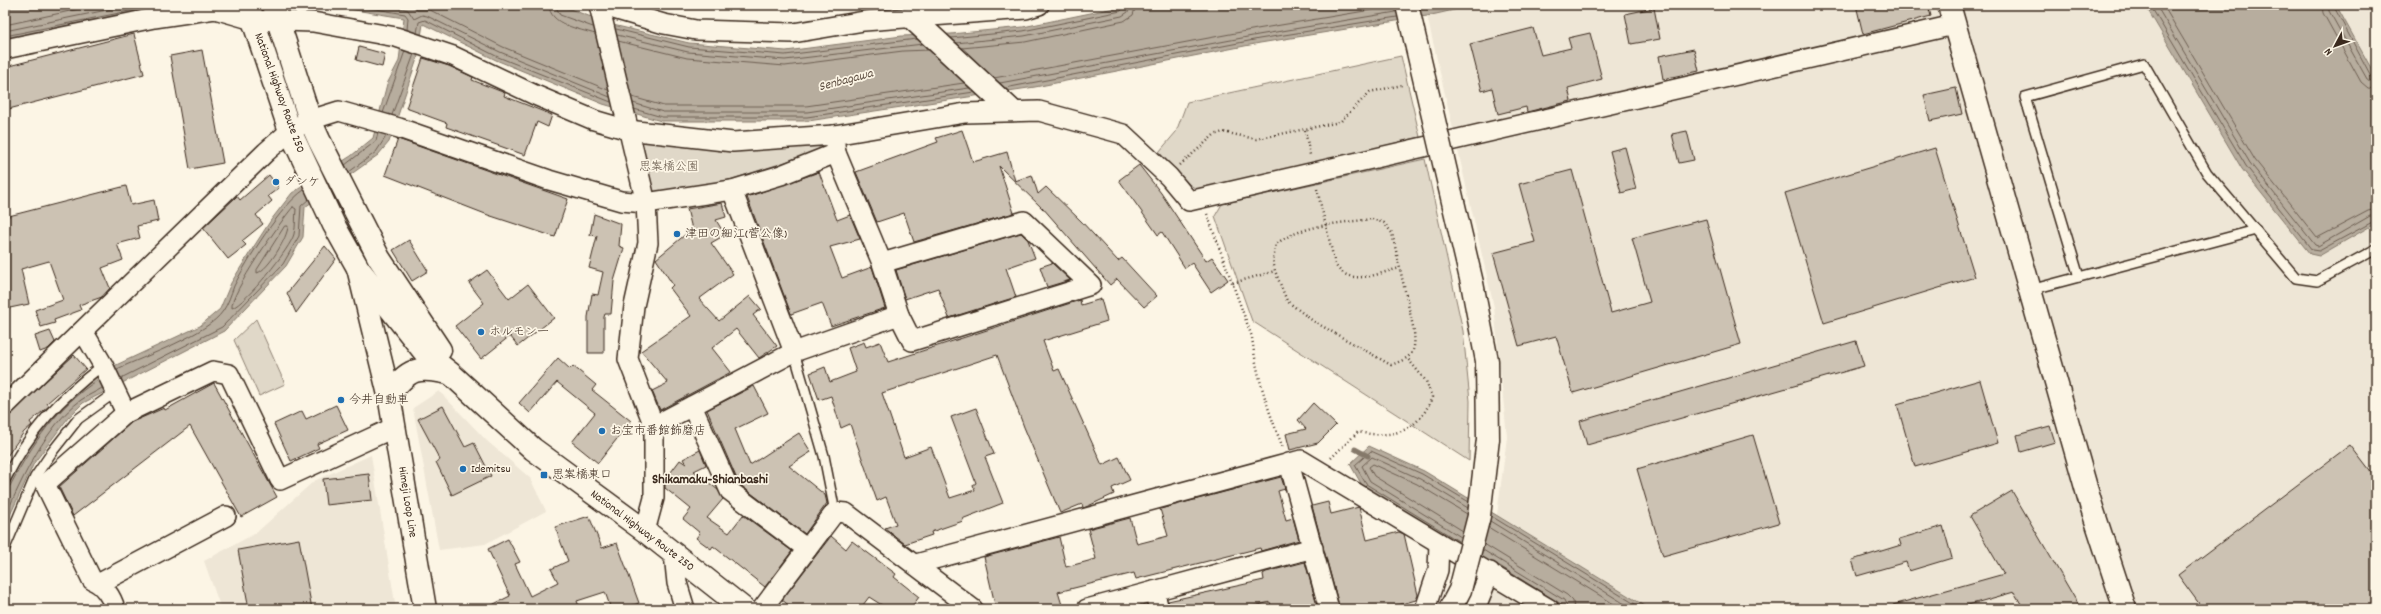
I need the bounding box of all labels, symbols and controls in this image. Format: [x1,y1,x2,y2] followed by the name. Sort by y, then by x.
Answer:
[2315,26,2355,66] north arrow
[249,31,309,155] street label: National Highway Route 250
[2321,44,2337,59] text: N
[817,64,876,97] water label: Senbagawa
[639,159,699,176] park label: 思案橋公園
[284,174,320,191] place label: ダンケ
[271,177,281,187] marker: ダンケ
[685,226,787,243] place label: 津田の細江(菅公像)
[672,229,682,239] marker: 津田の細江(菅公像)
[489,324,549,341] place label: ホルモン一
[476,327,486,337] marker: ホルモン一
[349,392,409,409] place label: 今井自動車
[336,395,346,405] marker: 今井自動車
[610,423,706,440] place label: お宝市番館飾磨店
[597,426,607,436] marker: お宝市番館飾磨店
[471,461,511,478] place label: Idemitsu
[458,464,468,474] marker: Idemitsu
[393,465,421,539] street label: Himeji Loop Line
[552,467,612,484] place label: 思案橋東口
[539,470,549,480] marker: 思案橋東口
[652,470,768,490] district label: Shikamaku-Shianbashi
[586,486,698,576] street label: National Highway Route 250

